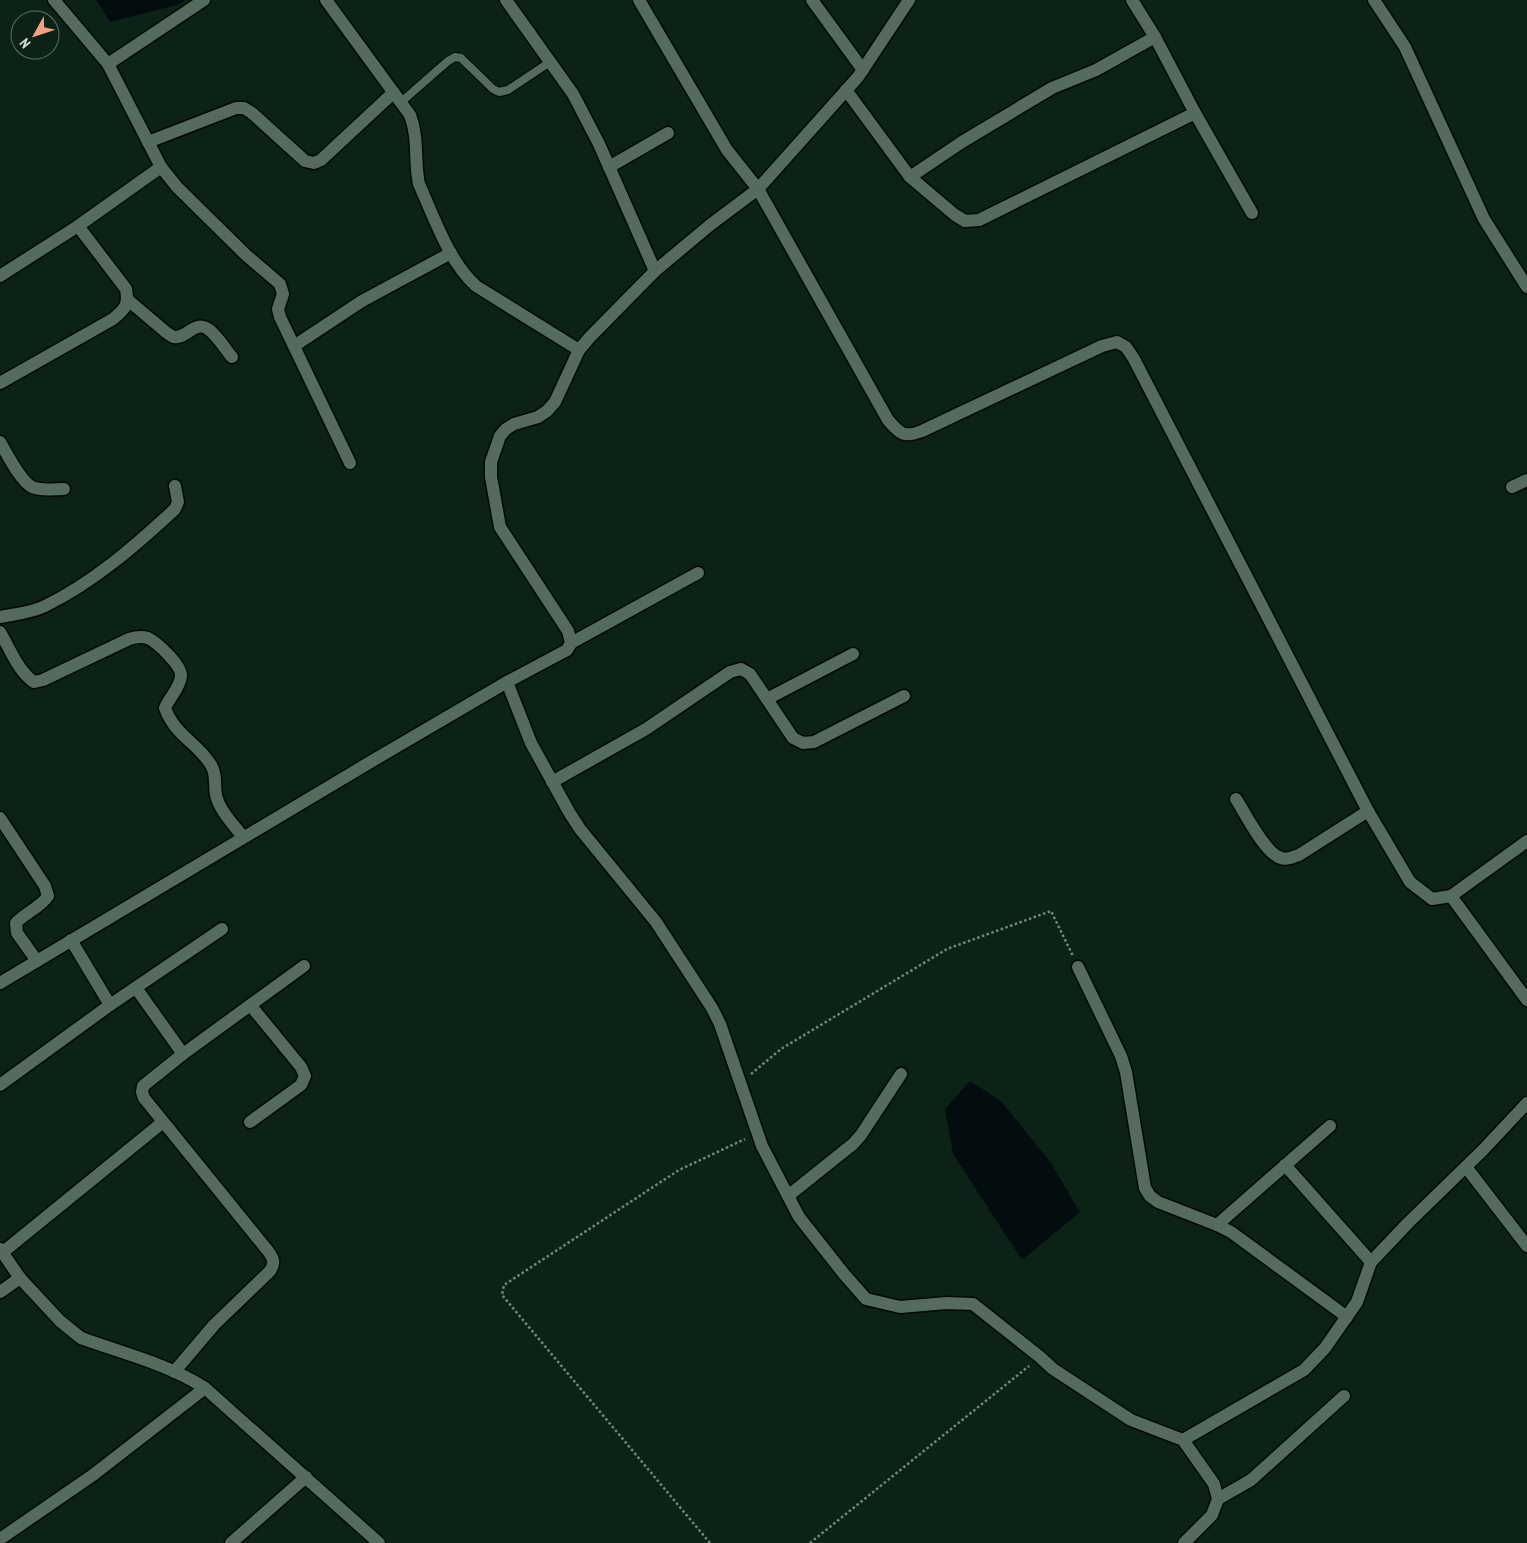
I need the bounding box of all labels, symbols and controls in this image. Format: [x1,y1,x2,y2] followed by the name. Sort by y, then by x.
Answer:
[10,10,60,60] north arrow
[16,35,34,52] text: N

